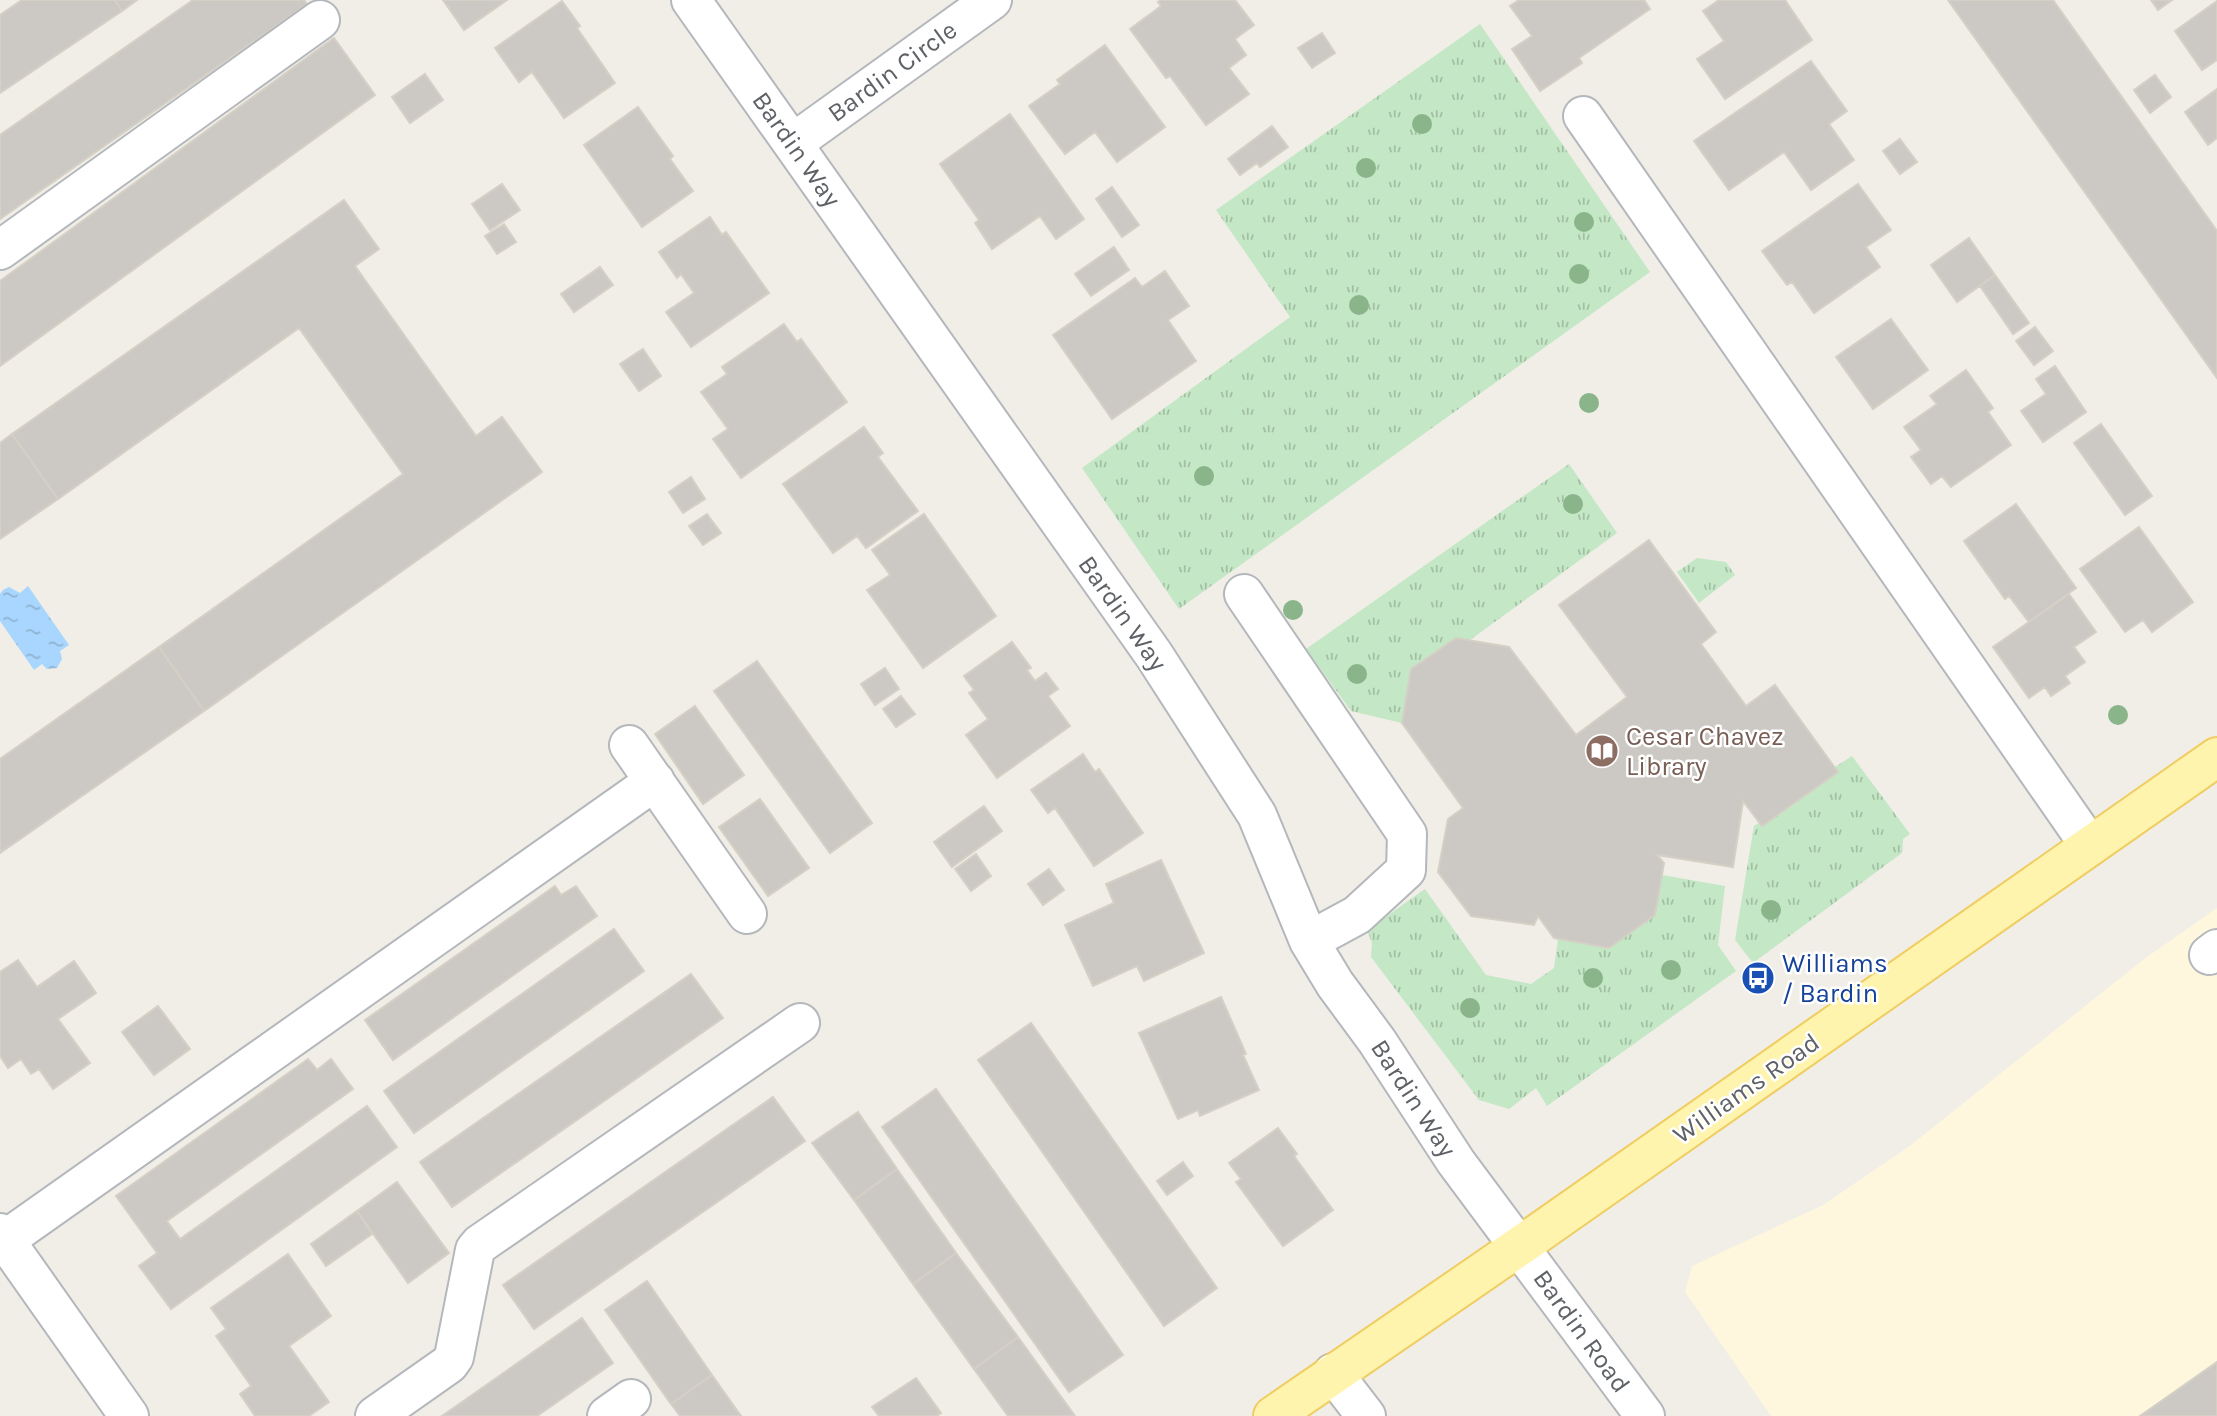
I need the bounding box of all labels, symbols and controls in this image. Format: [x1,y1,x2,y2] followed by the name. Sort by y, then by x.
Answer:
[822,14,963,129] street label: Bardin Circle
[746,86,848,213] street label: Bardin Way
[1072,550,1174,677] street label: Bardin Way
[1626,721,1784,782] place label: Cesar Chavez Library
[1583,732,1621,770] library icon: Cesar Chavez Library
[1782,948,1888,1009] place label: Williams / Bardin
[1739,959,1777,997] bus stop icon: Williams / Bardin
[1667,1026,1825,1150] street label: Williams Road
[1364,1034,1463,1163] street label: Bardin Way
[1527,1264,1637,1399] street label: Bardin Road

